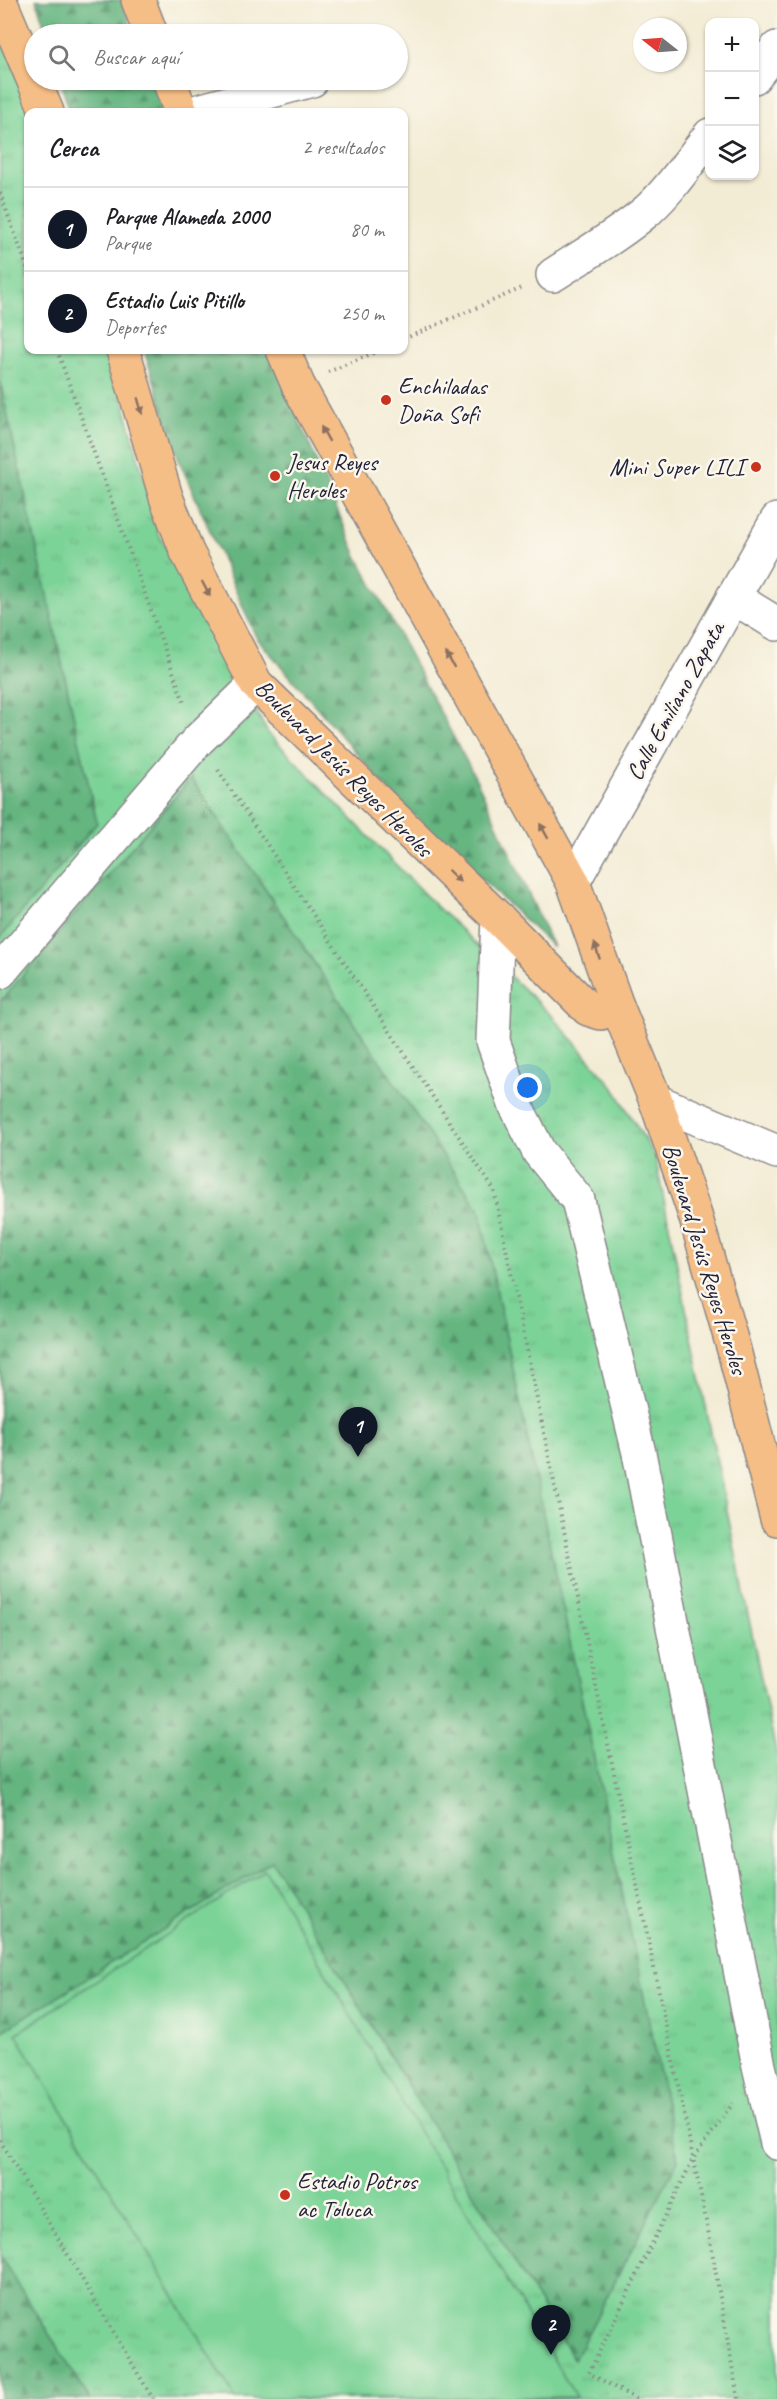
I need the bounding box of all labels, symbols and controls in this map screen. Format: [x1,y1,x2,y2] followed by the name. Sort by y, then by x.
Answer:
[633,18,687,72] north arrow
[705,18,759,180] map controls
[705,18,759,72] button: +
[24,24,408,90] search box
[45,41,78,74] icon: search
[93,43,179,71] text: Buscar aquí
[705,72,759,126] button: −
[705,126,759,180] button: layers
[48,131,98,164] text: Cerca
[302,135,384,160] text: 2 resultados
[105,203,269,231] text: Parque Alameda 2000
[63,217,72,242] text: 1
[350,217,384,242] text: 80 m
[105,231,151,256] text: Parque
[105,287,244,315] text: Estadio Luis Pitillo
[63,301,72,326] text: 2
[341,301,384,326] text: 250 m
[105,315,165,340] text: Deportes
[398,371,488,429] place label: Enchiladas Doña Sofi
[379,393,393,407] marker: Enchiladas Doña Sofi
[136,397,145,415] one-way arrow
[320,426,330,443] one-way arrow
[286,447,380,505] place label: Jesus Reyes Heroles
[609,452,749,482] place label: Mini Super LILI
[749,460,763,474] marker: Mini Super LILI
[268,469,282,483] marker: Jesus Reyes Heroles
[201,580,211,597] one-way arrow
[619,615,732,785] street label: Calle Emiliano Zapata
[445,651,455,668] one-way arrow
[249,673,440,864] street label: Boulevard Jesús Reyes Heroles
[539,823,550,839] one-way arrow
[447,869,462,883] one-way arrow
[592,941,602,959] one-way arrow
[513,1073,542,1102] your location
[656,1140,755,1379] street label: Boulevard Jesús Reyes Heroles
[338,1408,378,1457] pin: 1
[297,2166,418,2224] place label: Estadio Potros ac Toluca
[278,2188,292,2202] marker: Estadio Potros ac Toluca
[532,2306,570,2355] pin: 2

